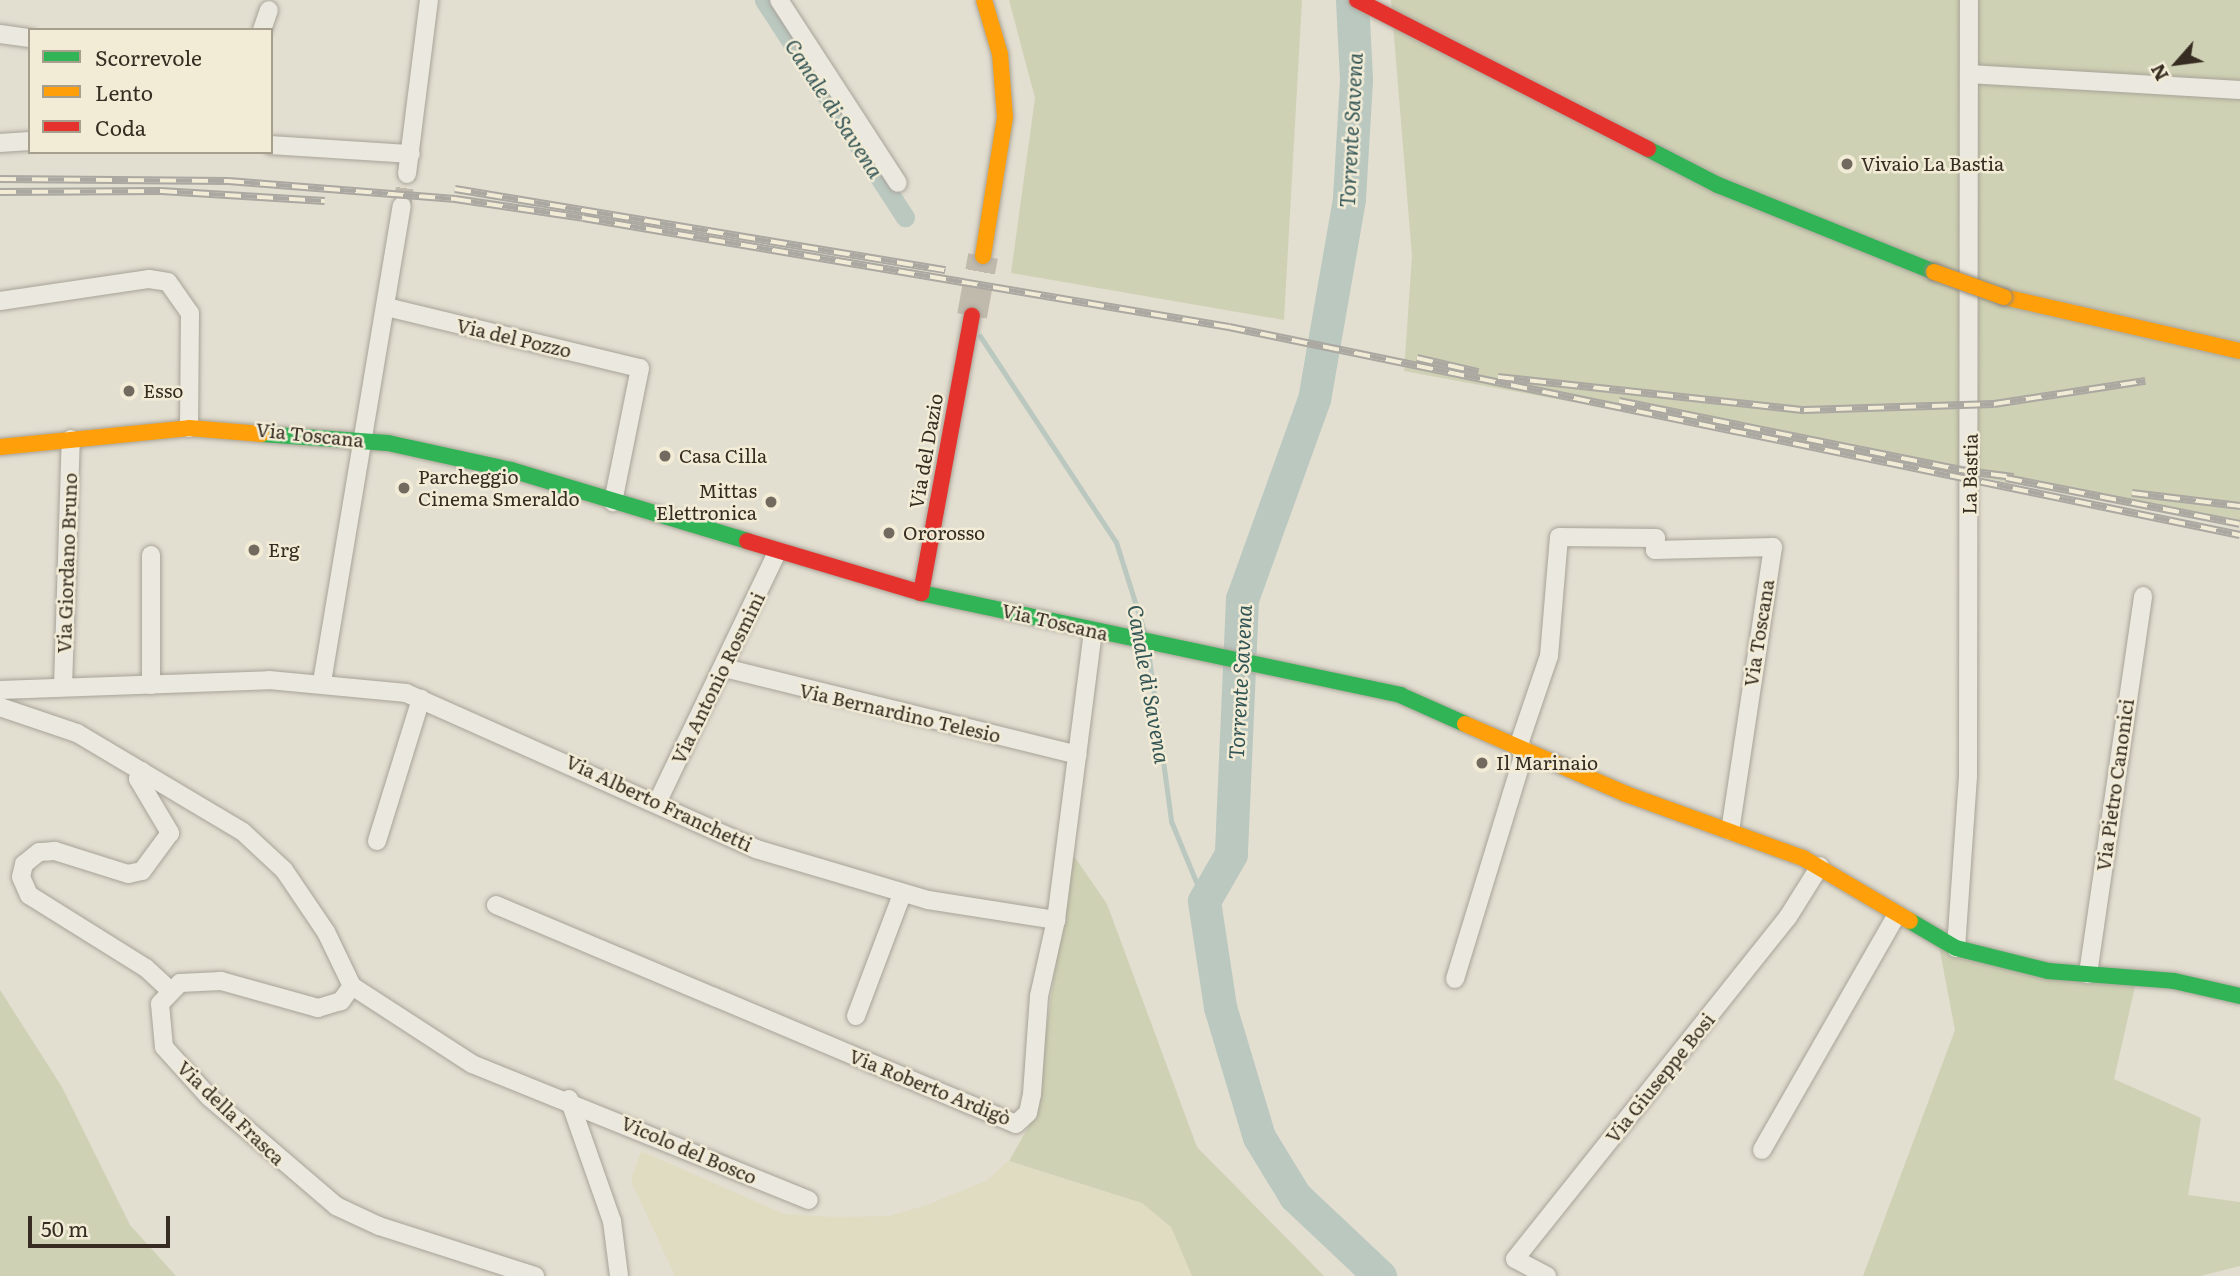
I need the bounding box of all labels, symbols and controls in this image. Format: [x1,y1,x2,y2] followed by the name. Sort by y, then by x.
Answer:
[28,28,273,154] legend
[2142,28,2212,98] north arrow
[781,34,889,182] water label: Canale di Savena
[95,41,202,72] text: Scorrevole
[1333,52,1367,208] water label: Torrente Savena
[2142,59,2175,86] text: N
[95,76,153,107] text: Lento
[95,111,146,142] text: Coda
[1861,153,2004,175] place label: Vivaio La Bastia
[1839,156,1855,172] marker: Vivaio La Bastia
[454,314,574,362] street label: Via del Pozzo
[143,380,183,402] place label: Esso
[121,383,137,399] marker: Esso
[905,392,947,510] street label: Via del Dazio
[255,418,365,452] street label: Via Toscana
[1958,433,1982,515] street label: La Bastia
[679,445,767,467] place label: Casa Cilla
[657,448,673,464] marker: Casa Cilla
[418,466,580,510] place label: Parcheggio Cinema Smeraldo
[52,472,82,654] street label: Via Giordano Bruno
[396,480,412,496] marker: Parcheggio Cinema Smeraldo
[656,480,757,524] place label: Mittas Elettronica
[763,494,779,510] marker: Mittas Elettronica
[903,522,985,544] place label: Ororosso
[881,525,897,541] marker: Ororosso
[268,539,300,561] place label: Erg
[246,542,262,558] marker: Erg
[1739,578,1779,688] street label: Via Toscana
[666,588,770,768] street label: Via Antonio Rosmini
[1000,599,1110,645] street label: Via Toscana
[1124,603,1176,765] water label: Canale di Savena
[1222,604,1256,760] water label: Torrente Savena
[797,679,1003,747] street label: Via Bernardino Telesio
[2092,697,2138,873] street label: Via Pietro Canonici
[562,750,756,856] street label: Via Alberto Franchetti
[1496,752,1598,774] place label: Il Marinaio
[1474,755,1490,771] marker: Il Marinaio
[1601,1009,1719,1147] street label: Via Giuseppe Bosi
[846,1044,1014,1130] street label: Via Roberto Ardigò
[173,1056,289,1170] street label: Via della Frasca
[618,1111,760,1189] street label: Vicolo del Bosco
[32,1202,173,1246] scale bar
[41,1212,88,1243] text: 50 m

